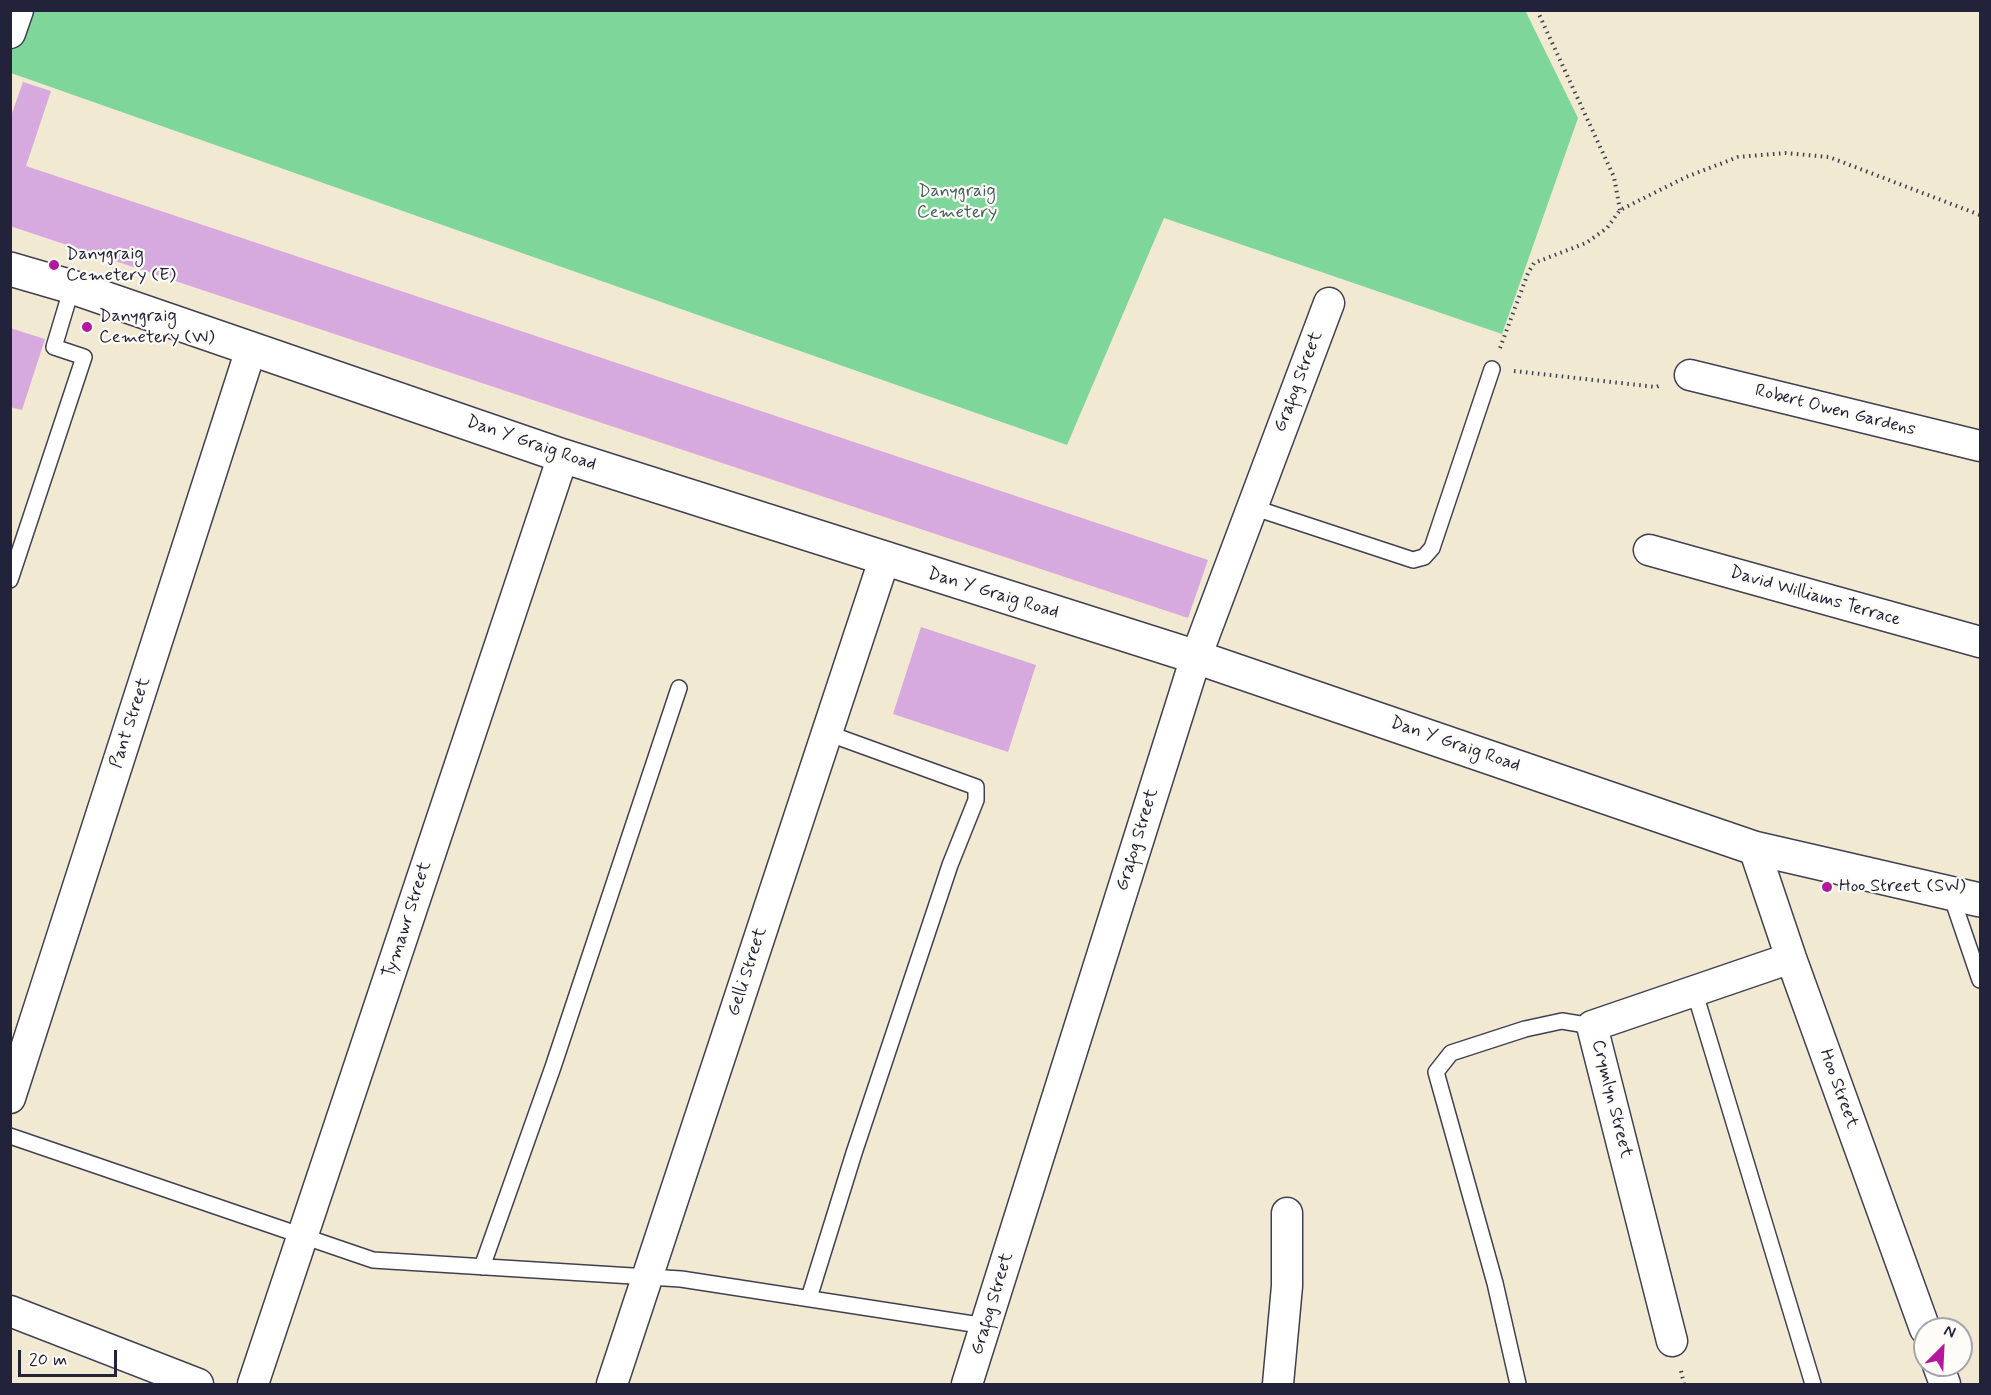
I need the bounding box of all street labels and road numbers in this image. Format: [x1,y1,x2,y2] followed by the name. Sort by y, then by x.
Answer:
[1270,329,1328,435] street label: Grafog Street
[1753,381,1917,441] street label: Robert Owen Gardens
[463,412,599,476] street label: Dan Y Graig Road
[1727,562,1903,632] street label: David Williams Terrace
[925,564,1061,624] street label: Dan Y Graig Road
[106,675,156,771] street label: Pant Street
[1387,713,1523,777] street label: Dan Y Graig Road
[1112,786,1164,894] street label: Grafog Street
[379,859,437,981] street label: Tymawr Street
[724,925,772,1019] street label: Gelli Street
[1586,1038,1636,1160] street label: Crymlyn Street
[1814,1046,1862,1132] street label: Hoo Street
[967,1250,1019,1358] street label: Grafog Street

